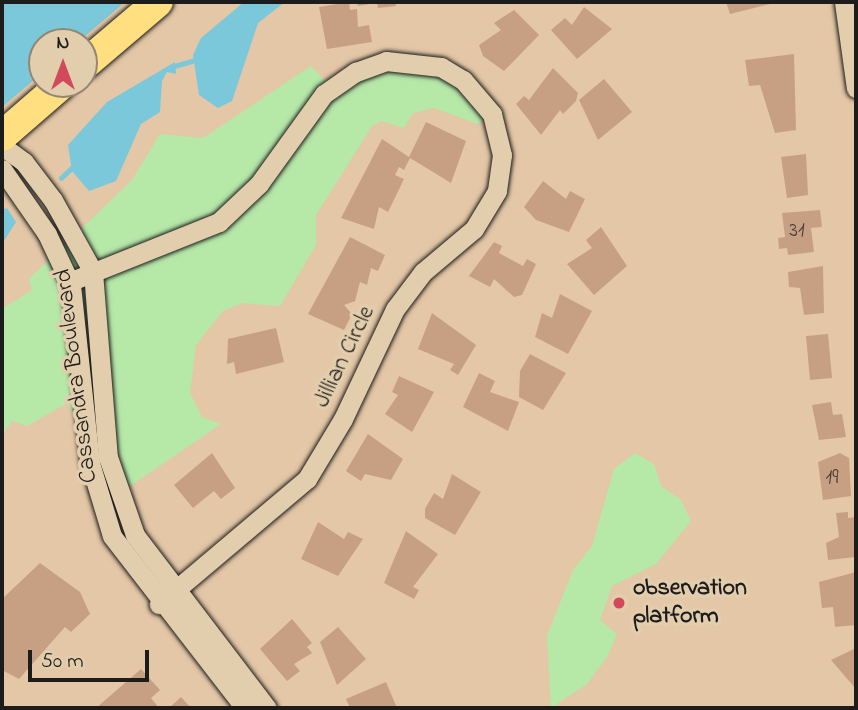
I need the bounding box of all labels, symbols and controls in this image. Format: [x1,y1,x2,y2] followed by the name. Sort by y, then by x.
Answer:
[28,28,98,98] north arrow
[57,30,69,57] text: N
[789,218,805,244] house number: 31
[50,267,104,485] street label: Cassandra Boulevard
[308,301,382,413] street label: Jillian Circle
[826,465,838,491] house number: 19
[633,575,747,631] place label: observation platform
[611,595,627,611] marker: observation platform
[32,636,152,680] scale bar
[41,647,84,677] text: 50 m

